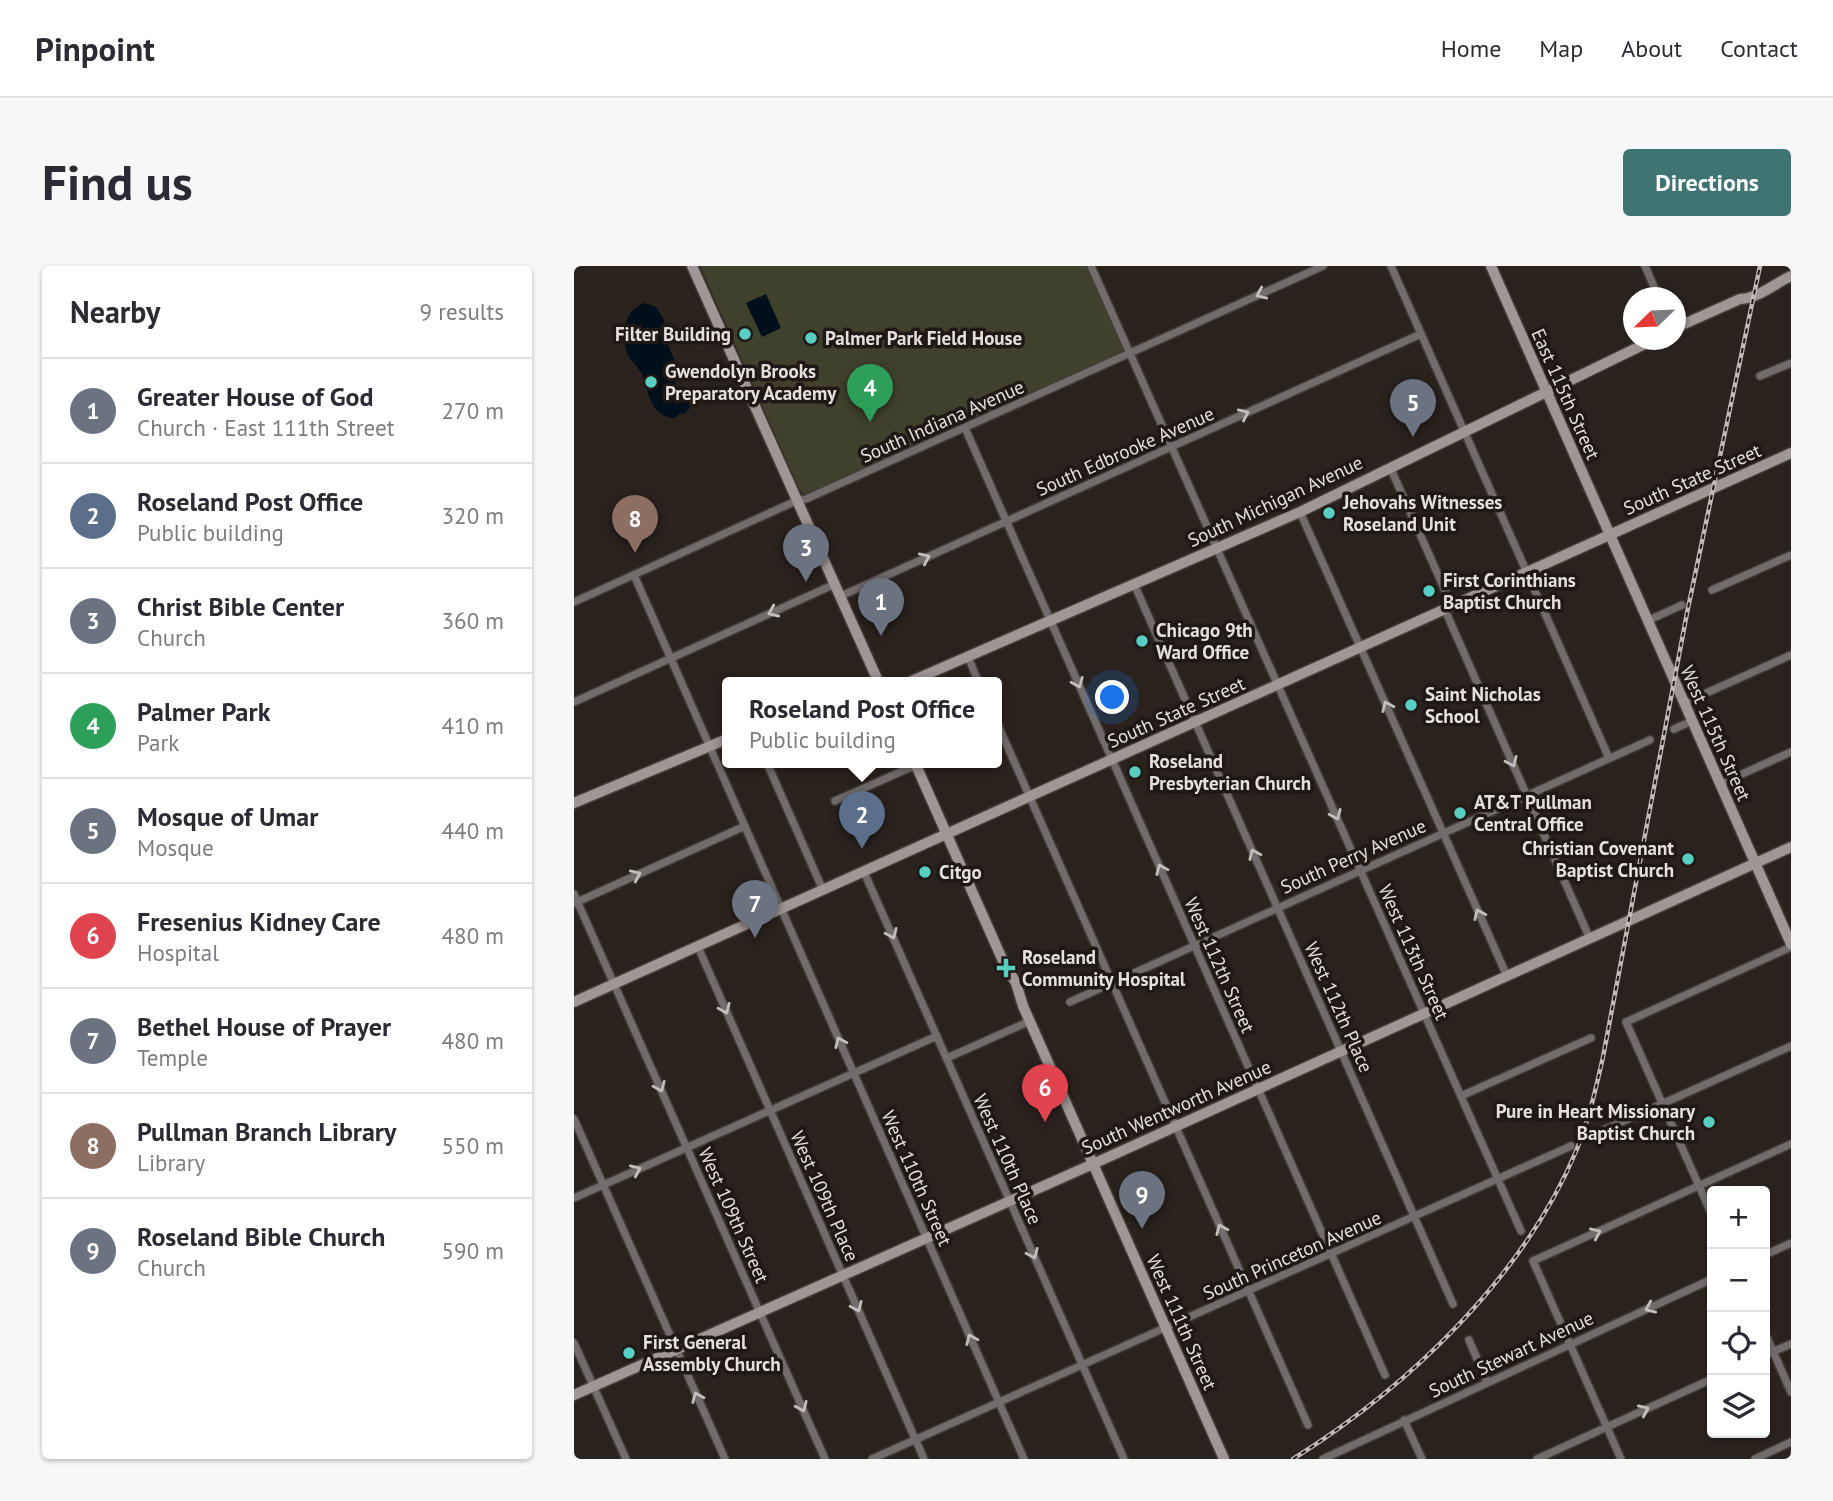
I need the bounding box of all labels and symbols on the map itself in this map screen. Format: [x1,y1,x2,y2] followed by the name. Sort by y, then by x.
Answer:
[1255,286,1268,300] one-way arrow
[1623,287,1686,350] north arrow
[615,322,731,346] place label: Filter Building
[1526,325,1606,464] street label: East 115th Street
[737,326,753,342] marker: Filter Building
[825,326,1022,350] place label: Palmer Park Field House
[803,330,819,346] marker: Palmer Park Field House
[665,359,837,405] place label: Gwendolyn Brooks Preparatory Academy
[847,364,893,422] pin: 4
[643,374,659,390] marker: Gwendolyn Brooks Preparatory Academy
[856,374,1028,468] street label: South Indiana Avenue
[1390,379,1436,437] pin: 5
[1032,401,1218,501] street label: South Edbrooke Avenue
[1237,408,1249,422] one-way arrow
[1620,438,1765,520] street label: South State Street
[1184,450,1366,552] street label: South Michigan Avenue
[1342,490,1502,536] place label: Jehovahs Witnesses Roseland Unit
[612,495,658,553] pin: 8
[1321,505,1337,521] marker: Jehovahs Witnesses Roseland Unit
[783,524,829,582] pin: 3
[918,552,930,566] one-way arrow
[1443,568,1576,614] place label: First Corinthians Baptist Church
[858,578,904,636] pin: 1
[1421,583,1437,599] marker: First Corinthians Baptist Church
[768,604,780,618] one-way arrow
[1156,618,1253,664] place label: Chicago 9th Ward Office
[1134,633,1150,649] marker: Chicago 9th Ward Office
[1675,662,1757,805] street label: West 115th Street
[1104,671,1249,753] street label: South State Street
[1070,676,1084,688] one-way arrow
[1095,680,1129,714] your location
[1425,682,1541,728] place label: Saint Nicholas School
[1403,697,1419,713] marker: Saint Nicholas School
[1381,700,1395,713] one-way arrow
[1149,749,1311,795] place label: Roseland Presbyterian Church
[1504,755,1518,767] one-way arrow
[1127,764,1143,780] marker: Roseland Presbyterian Church
[1474,790,1592,836] place label: AT&T Pullman Central Office
[839,791,885,849] pin: 2
[1452,805,1468,821] marker: AT&T Pullman Central Office
[1328,807,1342,820] one-way arrow
[1276,813,1430,899] street label: South Perry Avenue
[1522,836,1674,882] place label: Christian Covenant Baptist Church
[1248,849,1262,862] one-way arrow
[1680,851,1696,867] marker: Christian Covenant Baptist Church
[939,860,982,884] place label: Citgo
[917,864,933,880] marker: Citgo
[1155,864,1169,877] one-way arrow
[629,870,641,884] one-way arrow
[732,880,778,938] pin: 7
[1373,881,1455,1024] street label: West 113th Street
[1179,894,1261,1037] street label: West 112th Street
[1473,908,1487,921] one-way arrow
[884,927,898,939] one-way arrow
[1299,938,1379,1076] street label: West 112th Place
[1022,945,1186,991] place label: Roseland Community Hospital
[996,958,1016,978] marker: Roseland Community Hospital
[717,1002,731,1014] one-way arrow
[834,1037,848,1049] one-way arrow
[1077,1054,1275,1160] street label: South Wentworth Avenue
[1022,1064,1068,1122] pin: 6
[652,1079,666,1092] one-way arrow
[968,1090,1048,1228] street label: West 110th Place
[1496,1099,1696,1145] place label: Pure in Heart Missionary Baptist Church
[876,1107,958,1250] street label: West 110th Street
[1701,1114,1717,1130] marker: Pure in Heart Missionary Baptist Church
[785,1127,865,1265] street label: West 109th Place
[693,1144,775,1287] street label: West 109th Street
[629,1164,641,1178] one-way arrow
[1119,1171,1165,1229] pin: 9
[1199,1205,1385,1305] street label: South Princeton Avenue
[1215,1224,1229,1236] one-way arrow
[1588,1227,1601,1241] one-way arrow
[1025,1247,1039,1260] one-way arrow
[1141,1251,1223,1394] street label: West 111th Street
[849,1299,863,1312] one-way arrow
[1645,1299,1657,1313] one-way arrow
[1425,1305,1597,1403] street label: South Stewart Avenue
[643,1330,781,1376] place label: First General Assembly Church
[965,1334,979,1347] one-way arrow
[621,1345,637,1361] marker: First General Assembly Church
[691,1391,705,1404] one-way arrow
[794,1399,808,1412] one-way arrow
[1637,1405,1649,1419] one-way arrow

